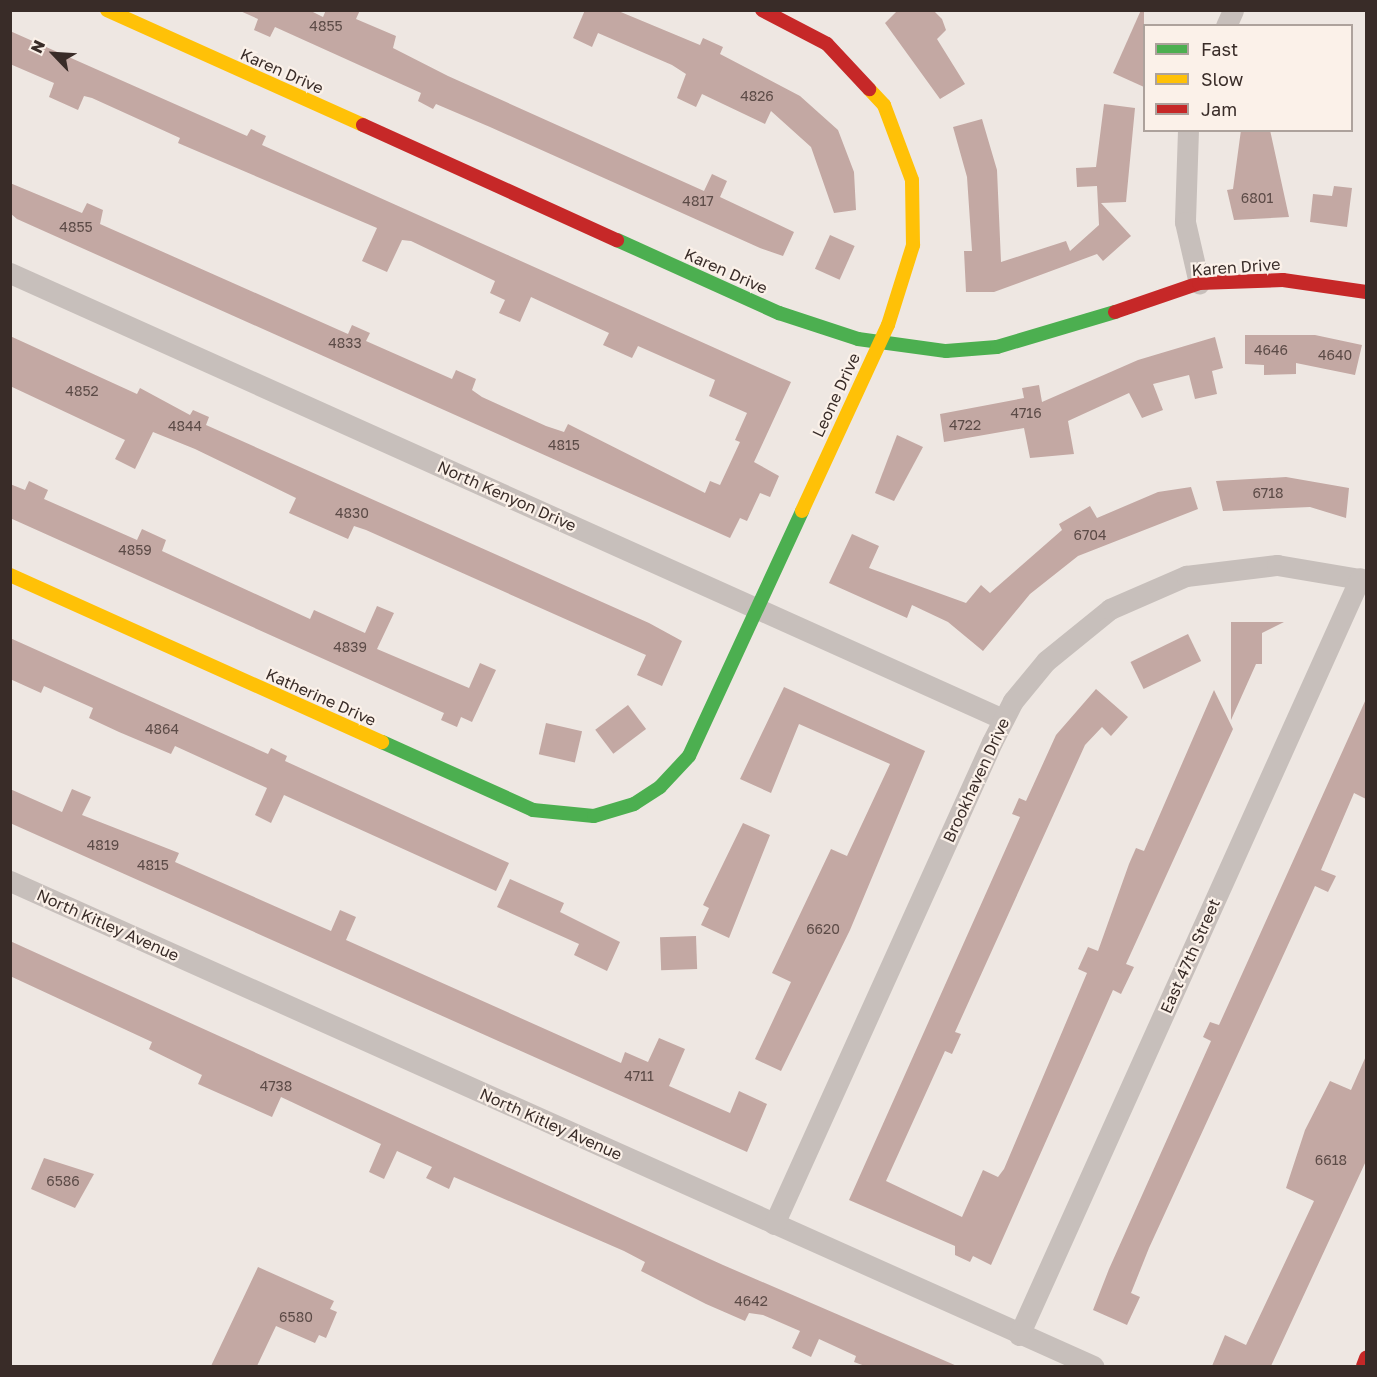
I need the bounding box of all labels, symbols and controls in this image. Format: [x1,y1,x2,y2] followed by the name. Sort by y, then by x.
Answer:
[309,18,343,34] house number: 4855
[24,24,84,84] north arrow
[1143,24,1353,132] legend
[26,37,49,56] text: N
[1201,38,1238,60] text: Fast
[238,44,326,98] street label: Karen Drive
[1201,68,1243,90] text: Slow
[740,88,774,104] house number: 4826
[1201,98,1237,120] text: Jam
[1241,190,1273,206] house number: 6801
[682,193,714,209] house number: 4817
[59,219,93,235] house number: 4855
[682,244,770,298] street label: Karen Drive
[1191,254,1281,280] street label: Karen Drive
[328,335,362,351] house number: 4833
[1254,342,1288,358] house number: 4646
[1318,347,1352,363] house number: 4640
[808,350,864,440] street label: Leone Drive
[65,383,99,399] house number: 4852
[1010,405,1042,421] house number: 4716
[949,417,981,433] house number: 4722
[168,418,202,434] house number: 4844
[548,437,580,453] house number: 4815
[435,457,579,535] street label: North Kenyon Drive
[1252,485,1284,501] house number: 6718
[335,505,369,521] house number: 4830
[1073,527,1107,543] house number: 6704
[118,542,152,558] house number: 4859
[333,639,367,655] house number: 4839
[263,664,379,730] street label: Katherine Drive
[939,715,1013,845] street label: Brookhaven Drive
[145,721,179,737] house number: 4864
[87,837,119,853] house number: 4819
[137,857,169,873] house number: 4815
[34,885,182,965] street label: North Kitley Avenue
[1156,896,1224,1016] street label: East 47th Street
[806,921,840,937] house number: 6620
[624,1068,654,1084] house number: 4711
[260,1078,292,1094] house number: 4738
[477,1084,625,1164] street label: North Kitley Avenue
[1315,1152,1347,1168] house number: 6618
[46,1173,80,1189] house number: 6586
[734,1293,768,1309] house number: 4642
[279,1309,313,1325] house number: 6580

